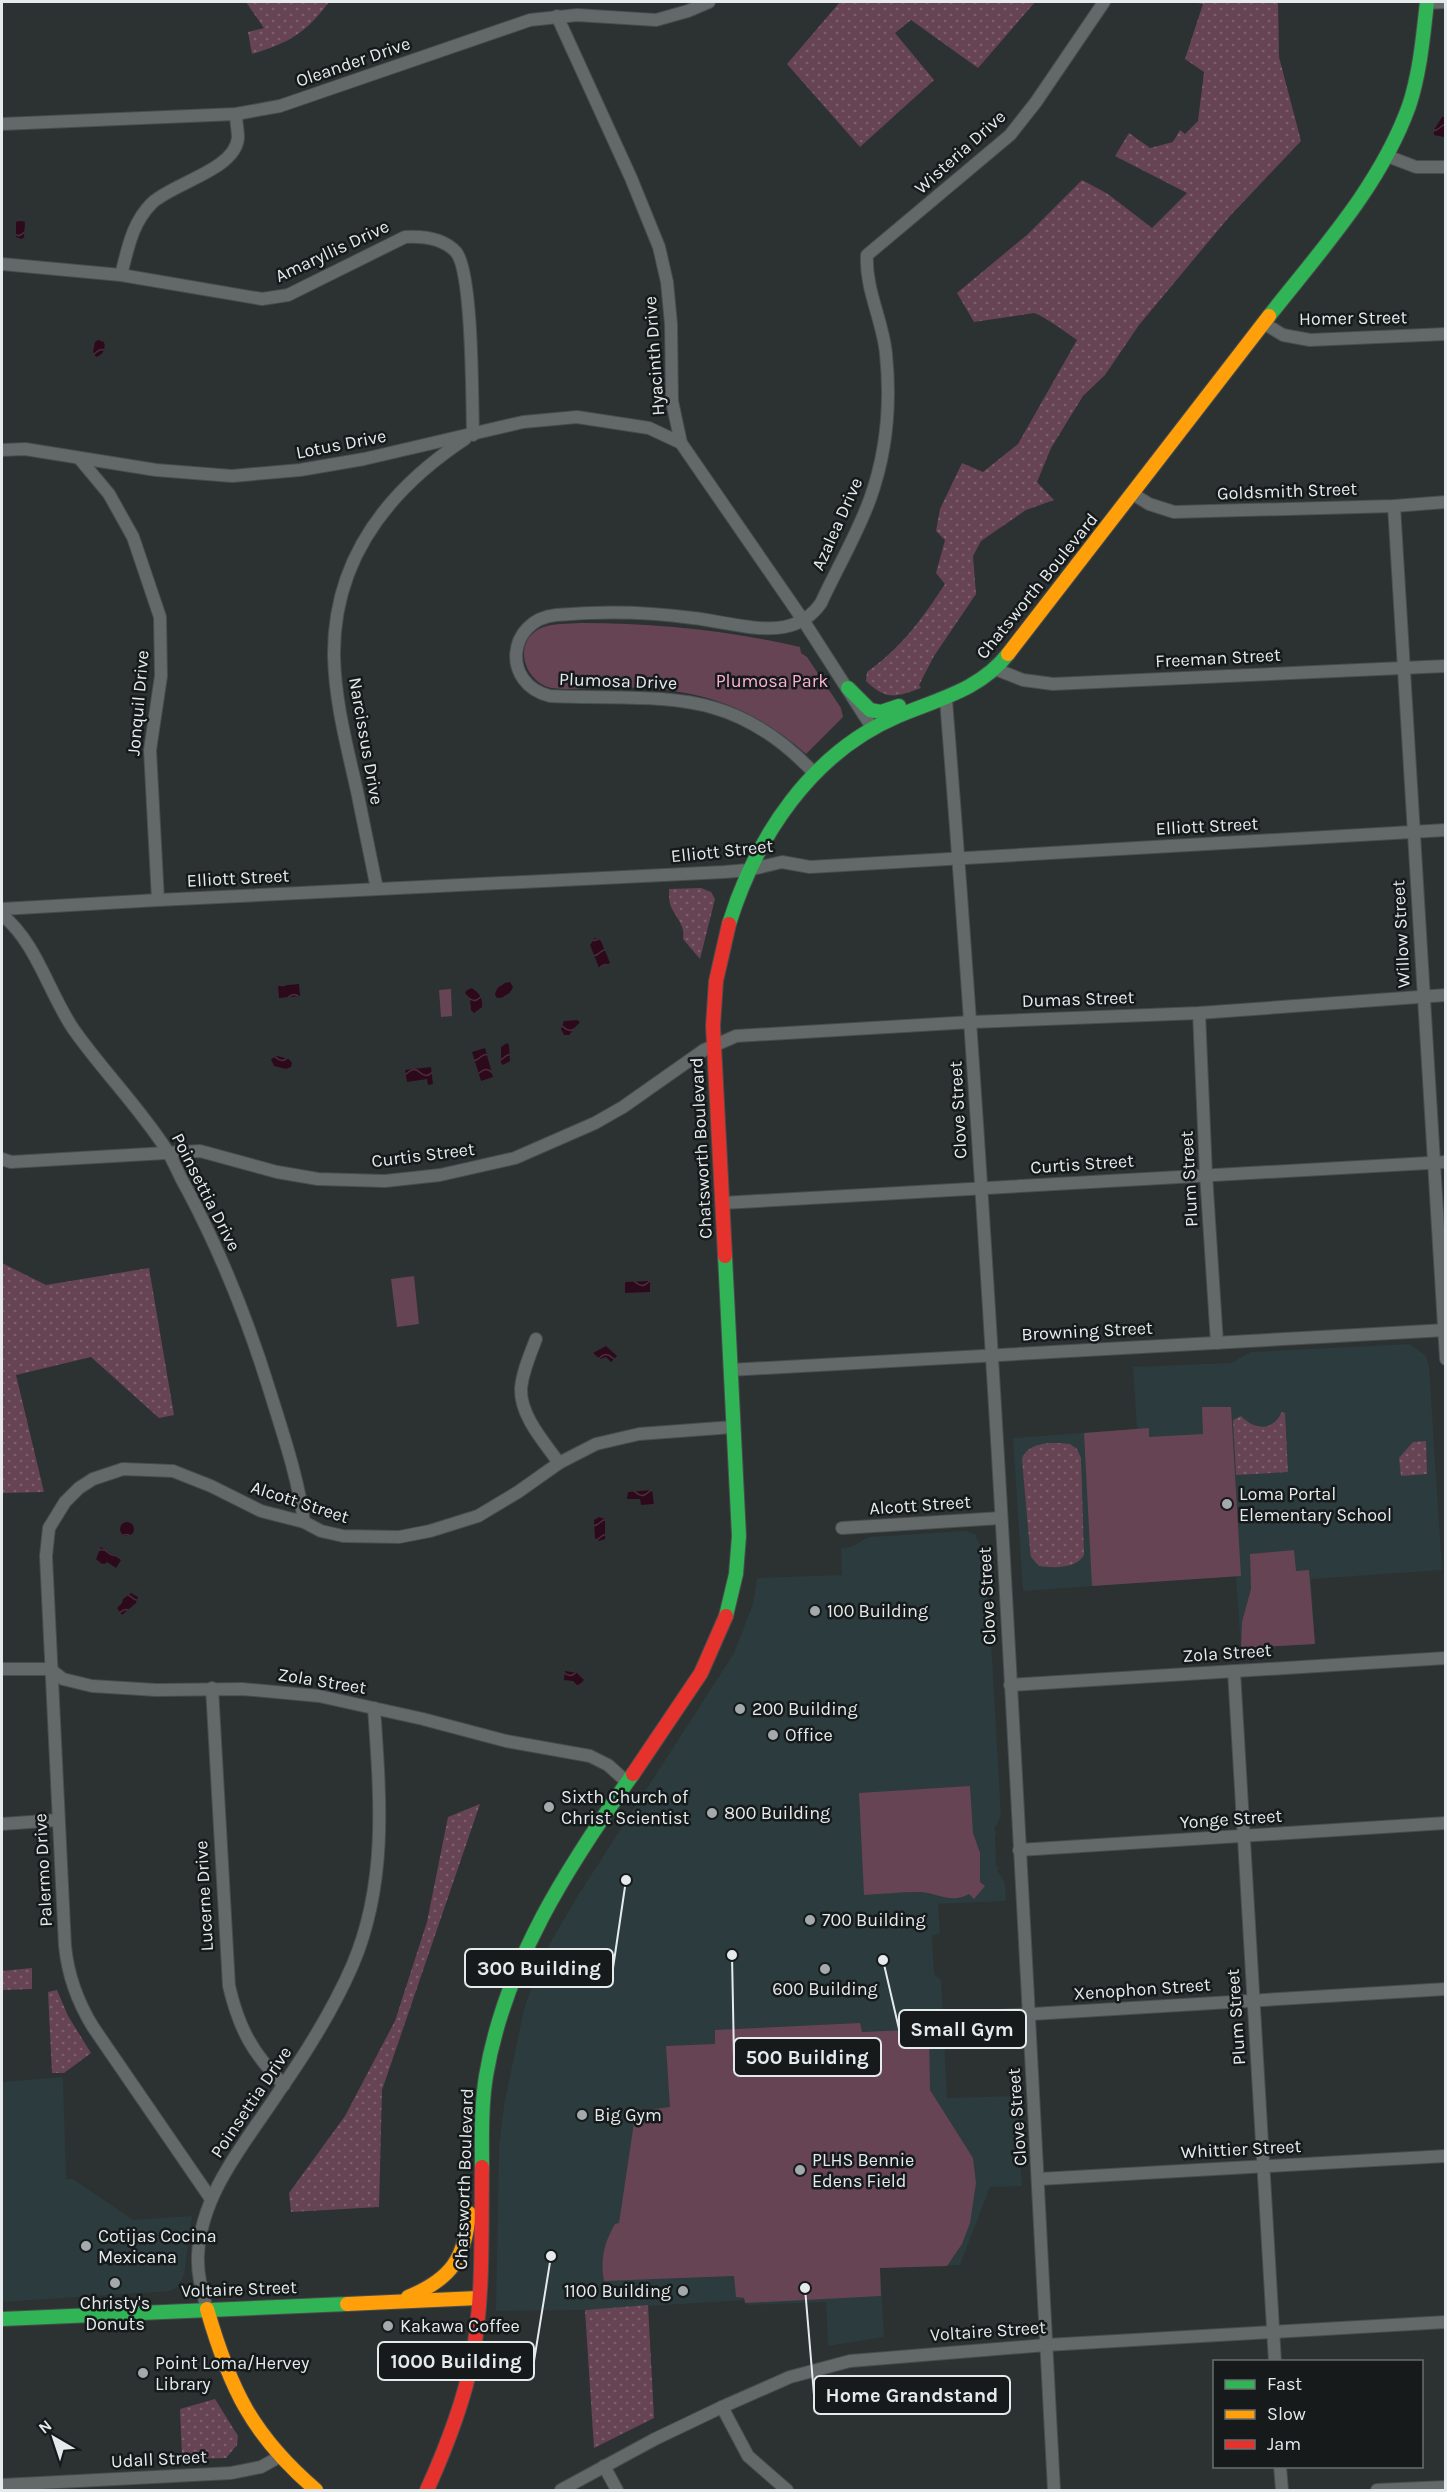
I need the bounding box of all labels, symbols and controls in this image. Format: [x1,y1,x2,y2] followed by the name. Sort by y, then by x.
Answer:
[293,32,413,92] street label: Oleander Drive
[910,105,1010,199] street label: Wisteria Drive
[272,215,392,287] street label: Amaryllis Drive
[639,295,669,417] street label: Hyacinth Drive
[1299,306,1407,330] street label: Homer Street
[294,424,388,464] street label: Lotus Drive
[807,474,867,574] street label: Azalea Drive
[1217,478,1358,504] street label: Goldsmith Street
[971,508,1103,664] street label: Chatsworth Boulevard
[1155,644,1282,672] street label: Freeman Street
[122,649,154,757] street label: Jonquil Drive
[559,668,677,694] street label: Plumosa Drive
[716,670,828,692] park label: Plumosa Park
[344,676,388,806] street label: Narcissus Drive
[1155,812,1259,840] street label: Elliott Street
[670,835,774,867] street label: Elliott Street
[186,864,290,892] street label: Elliott Street
[1387,879,1415,989] street label: Willow Street
[1021,986,1135,1012] street label: Dumas Street
[685,1057,717,1239] street label: Chatsworth Boulevard
[944,1060,972,1159] street label: Clove Street
[167,1129,245,1255] street label: Poinsettia Drive
[1175,1130,1203,1228] street label: Plum Street
[370,1138,476,1172] street label: Curtis Street
[1029,1149,1135,1179] street label: Curtis Street
[1021,1317,1153,1345] street label: Browning Street
[248,1476,352,1528] street label: Alcott Street
[1239,1483,1392,1526] place label: Loma Portal Elementary School
[868,1490,972,1520] street label: Alcott Street
[1220,1497,1234,1511] marker: Loma Portal Elementary School
[973,1546,1001,1645] street label: Clove Street
[827,1600,928,1622] place label: 100 Building
[808,1604,822,1618] marker: 100 Building
[1182,1639,1272,1667] street label: Zola Street
[276,1663,368,1699] street label: Zola Street
[752,1698,858,1720] place label: 200 Building
[733,1702,747,1716] marker: 200 Building
[785,1724,833,1746] place label: Office
[766,1728,780,1742] marker: Office
[561,1786,690,1829] place label: Sixth Church of Christ Scientist
[542,1800,556,1814] marker: Sixth Church of Christ Scientist
[724,1802,830,1824] place label: 800 Building
[1179,1804,1283,1834] street label: Yonge Street
[705,1806,719,1820] marker: 800 Building
[29,1813,57,1927] street label: Palermo Drive
[190,1840,218,1952] street label: Lucerne Drive
[822,1909,926,1931] place label: 700 Building
[803,1913,817,1927] marker: 700 Building
[465,1949,613,1987] callout: 300 Building
[477,1957,601,1980] text: 300 Building
[818,1962,832,1976] marker: 600 Building
[1222,1968,1250,2066] street label: Plum Street
[1073,1973,1211,2005] street label: Xenophon Street
[772,1978,878,2000] place label: 600 Building
[899,2010,1026,2048] callout: Small Gym
[910,2018,1014,2041] text: Small Gym
[734,2038,881,2076] callout: 500 Building
[206,2042,296,2162] street label: Poinsettia Drive
[745,2046,869,2069] text: 500 Building
[1003,2067,1031,2167] street label: Clove Street
[450,2088,478,2270] street label: Chatsworth Boulevard
[594,2104,662,2126] place label: Big Gym
[575,2108,589,2122] marker: Big Gym
[1180,2135,1302,2163] street label: Whittier Street
[812,2149,914,2192] place label: PLHS Bennie Edens Field
[793,2163,807,2177] marker: PLHS Bennie Edens Field
[98,2225,217,2268] place label: Cotijas Cocina Mexicana
[79,2239,93,2253] marker: Cotijas Cocina Mexicana
[108,2276,122,2290] marker: Christy's Donuts
[181,2276,298,2302] street label: Voltaire Street
[564,2280,671,2302] place label: 1100 Building
[676,2284,690,2298] marker: 1100 Building
[80,2292,150,2335] place label: Christy's Donuts
[400,2315,520,2337] place label: Kakawa Coffee
[929,2316,1047,2346] street label: Voltaire Street
[381,2319,395,2333] marker: Kakawa Coffee
[378,2342,534,2380] callout: 1000 Building
[390,2350,522,2373] text: 1000 Building
[155,2352,310,2395] place label: Point Loma/Hervey Library
[1213,2360,1423,2468] legend
[136,2366,150,2380] marker: Point Loma/Hervey Library
[1267,2373,1302,2395] text: Fast
[814,2376,1010,2414] callout: Home Grandstand
[826,2384,998,2407] text: Home Grandstand
[1267,2403,1306,2425] text: Slow
[24,2408,84,2468] north arrow
[34,2416,55,2438] text: N
[1267,2433,1301,2455] text: Jam
[110,2445,208,2472] street label: Udall Street

